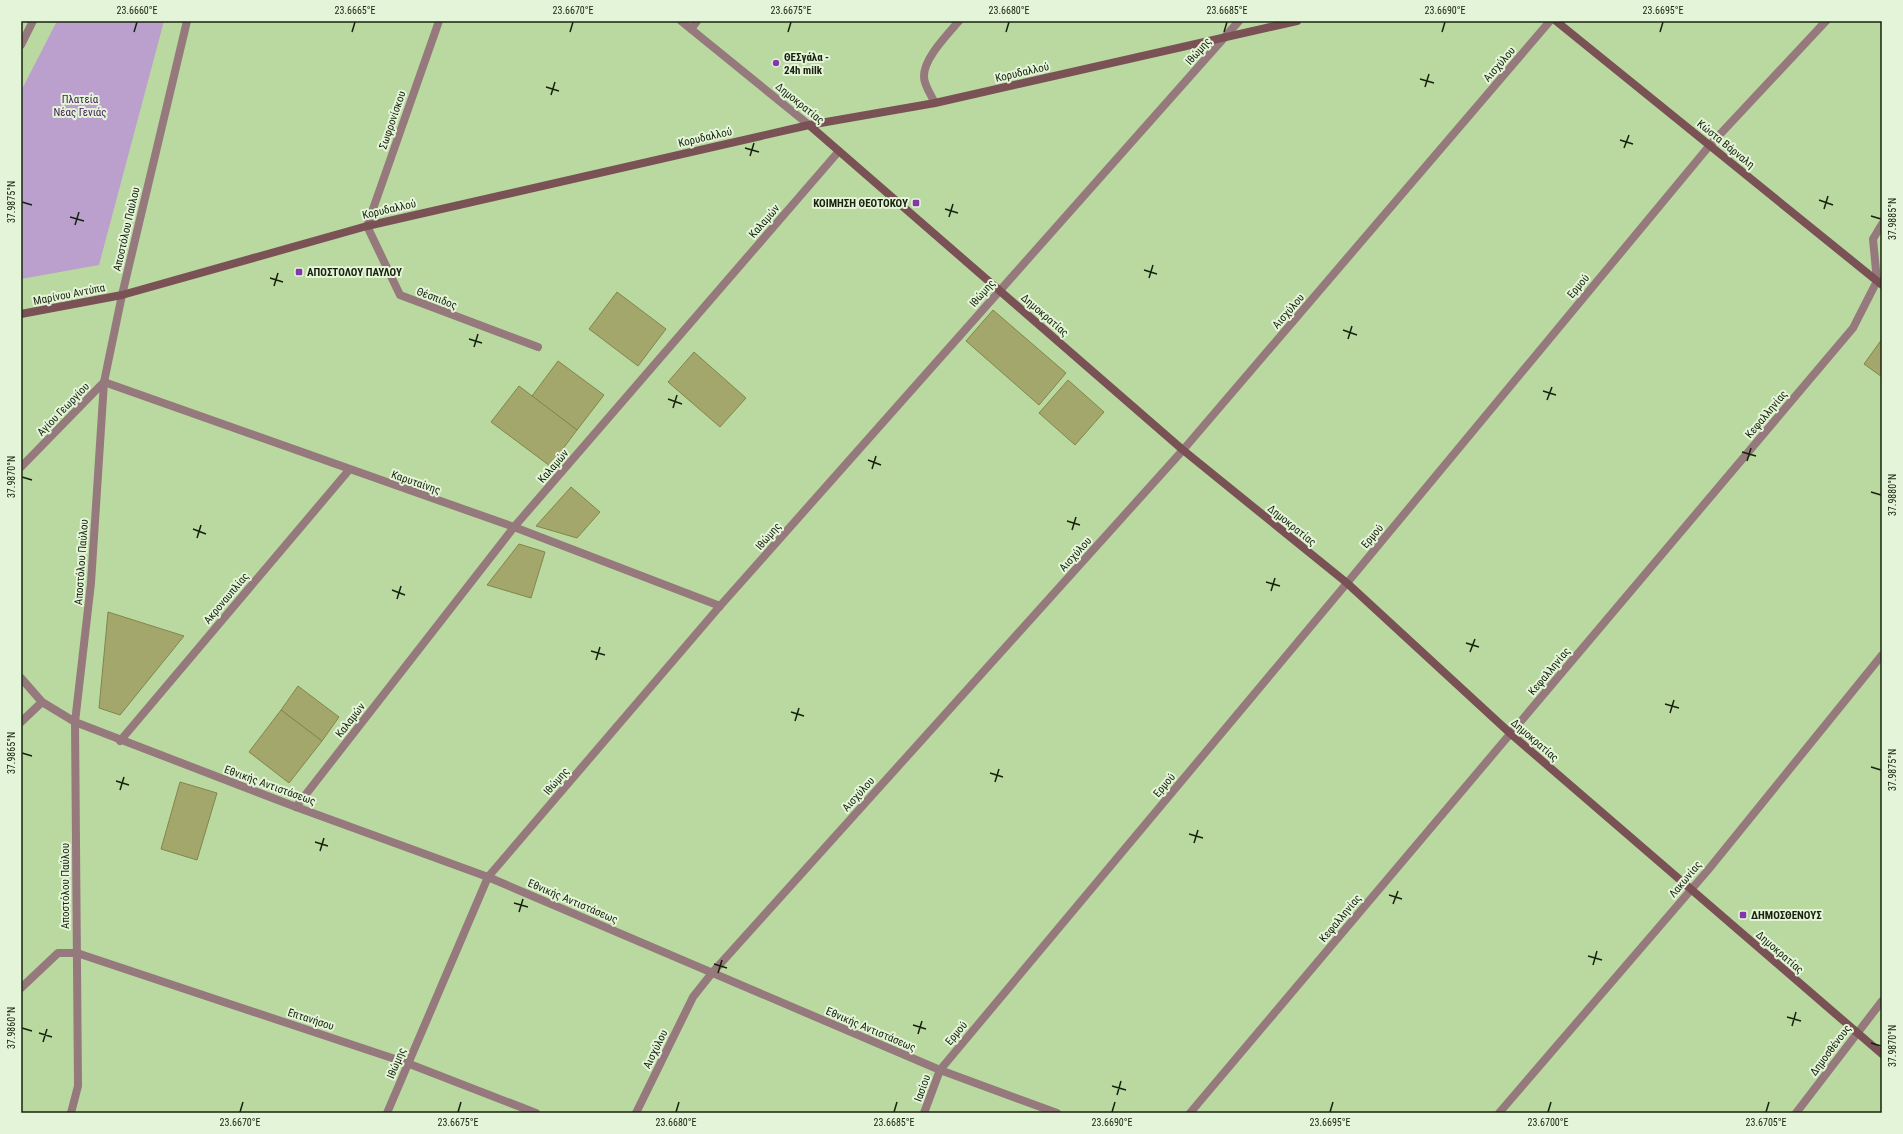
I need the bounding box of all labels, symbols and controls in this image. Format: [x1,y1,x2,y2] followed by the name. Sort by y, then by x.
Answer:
[117,5,158,16] text: 23.6660°E
[335,5,376,16] text: 23.6665°E
[553,5,594,16] text: 23.6670°E
[771,5,812,16] text: 23.6675°E
[989,5,1030,16] text: 23.6680°E
[1207,5,1248,16] text: 23.6685°E
[1425,5,1466,16] text: 23.6690°E
[1643,5,1684,16] text: 23.6695°E
[1183,35,1214,68] street label: Ιθώμης
[1481,44,1518,84] street label: Αισχύλου
[784,51,829,77] place label: ΘΕΣγάλα - 24h milk
[771,58,781,68] marker: ΘΕΣγάλα - 24h milk
[994,60,1050,85] street label: Κορυδαλλού
[773,80,827,127] street label: Δημοκρατίας
[376,89,409,151] street label: Σωφρονίσκου
[54,93,106,119] park label: Πλατεία Νέας Γενιάς
[1694,117,1757,172] street label: Κώστα Βάρναλη
[677,125,733,150] street label: Κορυδαλλού
[6,181,17,223] text: 37.9875°N
[110,186,142,272] street label: Αποστόλου Παύλου
[361,197,417,222] street label: Κορυδαλλού
[813,197,908,210] place label: ΚΟΙΜΗΣΗ ΘΕΟΤΟΚΟΥ
[911,198,921,208] marker: ΚΟΙΜΗΣΗ ΘΕΟΤΟΚΟΥ
[1887,198,1898,240] text: 37.9885°N
[746,202,783,241] street label: Καλαμών
[307,266,402,279] place label: ΑΠΟΣΤΟΛΟΥ ΠΑΥΛΟΥ
[294,267,304,277] marker: ΑΠΟΣΤΟΛΟΥ ΠΑΥΛΟΥ
[1565,272,1592,301] street label: Ερμού
[967,277,998,310] street label: Ιθώμης
[32,281,107,308] street label: Μαρίνου Αντύπα
[415,285,459,312] street label: Θέσπιδος
[1018,291,1071,340] street label: Δημοκρατίας
[1270,291,1307,331] street label: Αισχύλου
[35,380,92,439] street label: Αγίου Γεωργίου
[1743,388,1790,441] street label: Κεφαλληνίας
[535,447,572,486] street label: Καλαμών
[6,456,17,498] text: 37.9870°N
[390,468,442,497] street label: Καρυταίνης
[1887,474,1898,516] text: 37.9880°N
[1265,502,1319,549] street label: Δημοκρατίας
[72,519,91,605] street label: Αποστόλου Παύλου
[753,520,784,553] street label: Ιθώμης
[1359,522,1386,551] street label: Ερμού
[1057,534,1094,574] street label: Αισχύλου
[201,570,252,627] street label: Ακροναυπλίας
[1526,645,1573,698] street label: Κεφαλληνίας
[333,700,368,740] street label: Καλαμών
[1508,716,1561,765] street label: Δημοκρατίας
[6,732,17,774] text: 37.9865°N
[1887,749,1898,791] text: 37.9875°N
[222,763,317,808] street label: Εθνικής Αντιστάσεως
[541,765,572,798] street label: Ιθώμης
[1151,771,1178,800] street label: Ερμού
[840,774,877,814] street label: Αισχύλου
[59,843,72,929] street label: Αποστόλου Παύλου
[1666,858,1704,900] street label: Λακωνίας
[526,877,620,926] street label: Εθνικής Αντιστάσεως
[1317,892,1364,945] street label: Κεφαλληνίας
[1751,909,1822,922] place label: ΔΗΜΟΣΘΕΝΟΥΣ
[1738,910,1748,920] marker: ΔΗΜΟΣΘΕΝΟΥΣ
[1753,928,1806,977] street label: Δημοκρατίας
[824,1005,918,1054] street label: Εθνικής Αντιστάσεως
[286,1006,336,1033] street label: Επτανήσου
[6,1007,17,1049] text: 37.9860°N
[943,1019,970,1048] street label: Ερμού
[1807,1022,1854,1078] street label: Δημοσθένους
[1887,1025,1898,1067] text: 37.9870°N
[640,1028,670,1071] street label: Αισχύλου
[384,1046,409,1081] street label: Ιθώμης
[912,1073,933,1103] street label: Ιασίου
[220,1117,261,1128] text: 23.6670°E
[438,1117,479,1128] text: 23.6675°E
[656,1117,697,1128] text: 23.6680°E
[874,1117,915,1128] text: 23.6685°E
[1092,1117,1133,1128] text: 23.6690°E
[1310,1117,1351,1128] text: 23.6695°E
[1528,1117,1569,1128] text: 23.6700°E
[1746,1117,1787,1128] text: 23.6705°E

